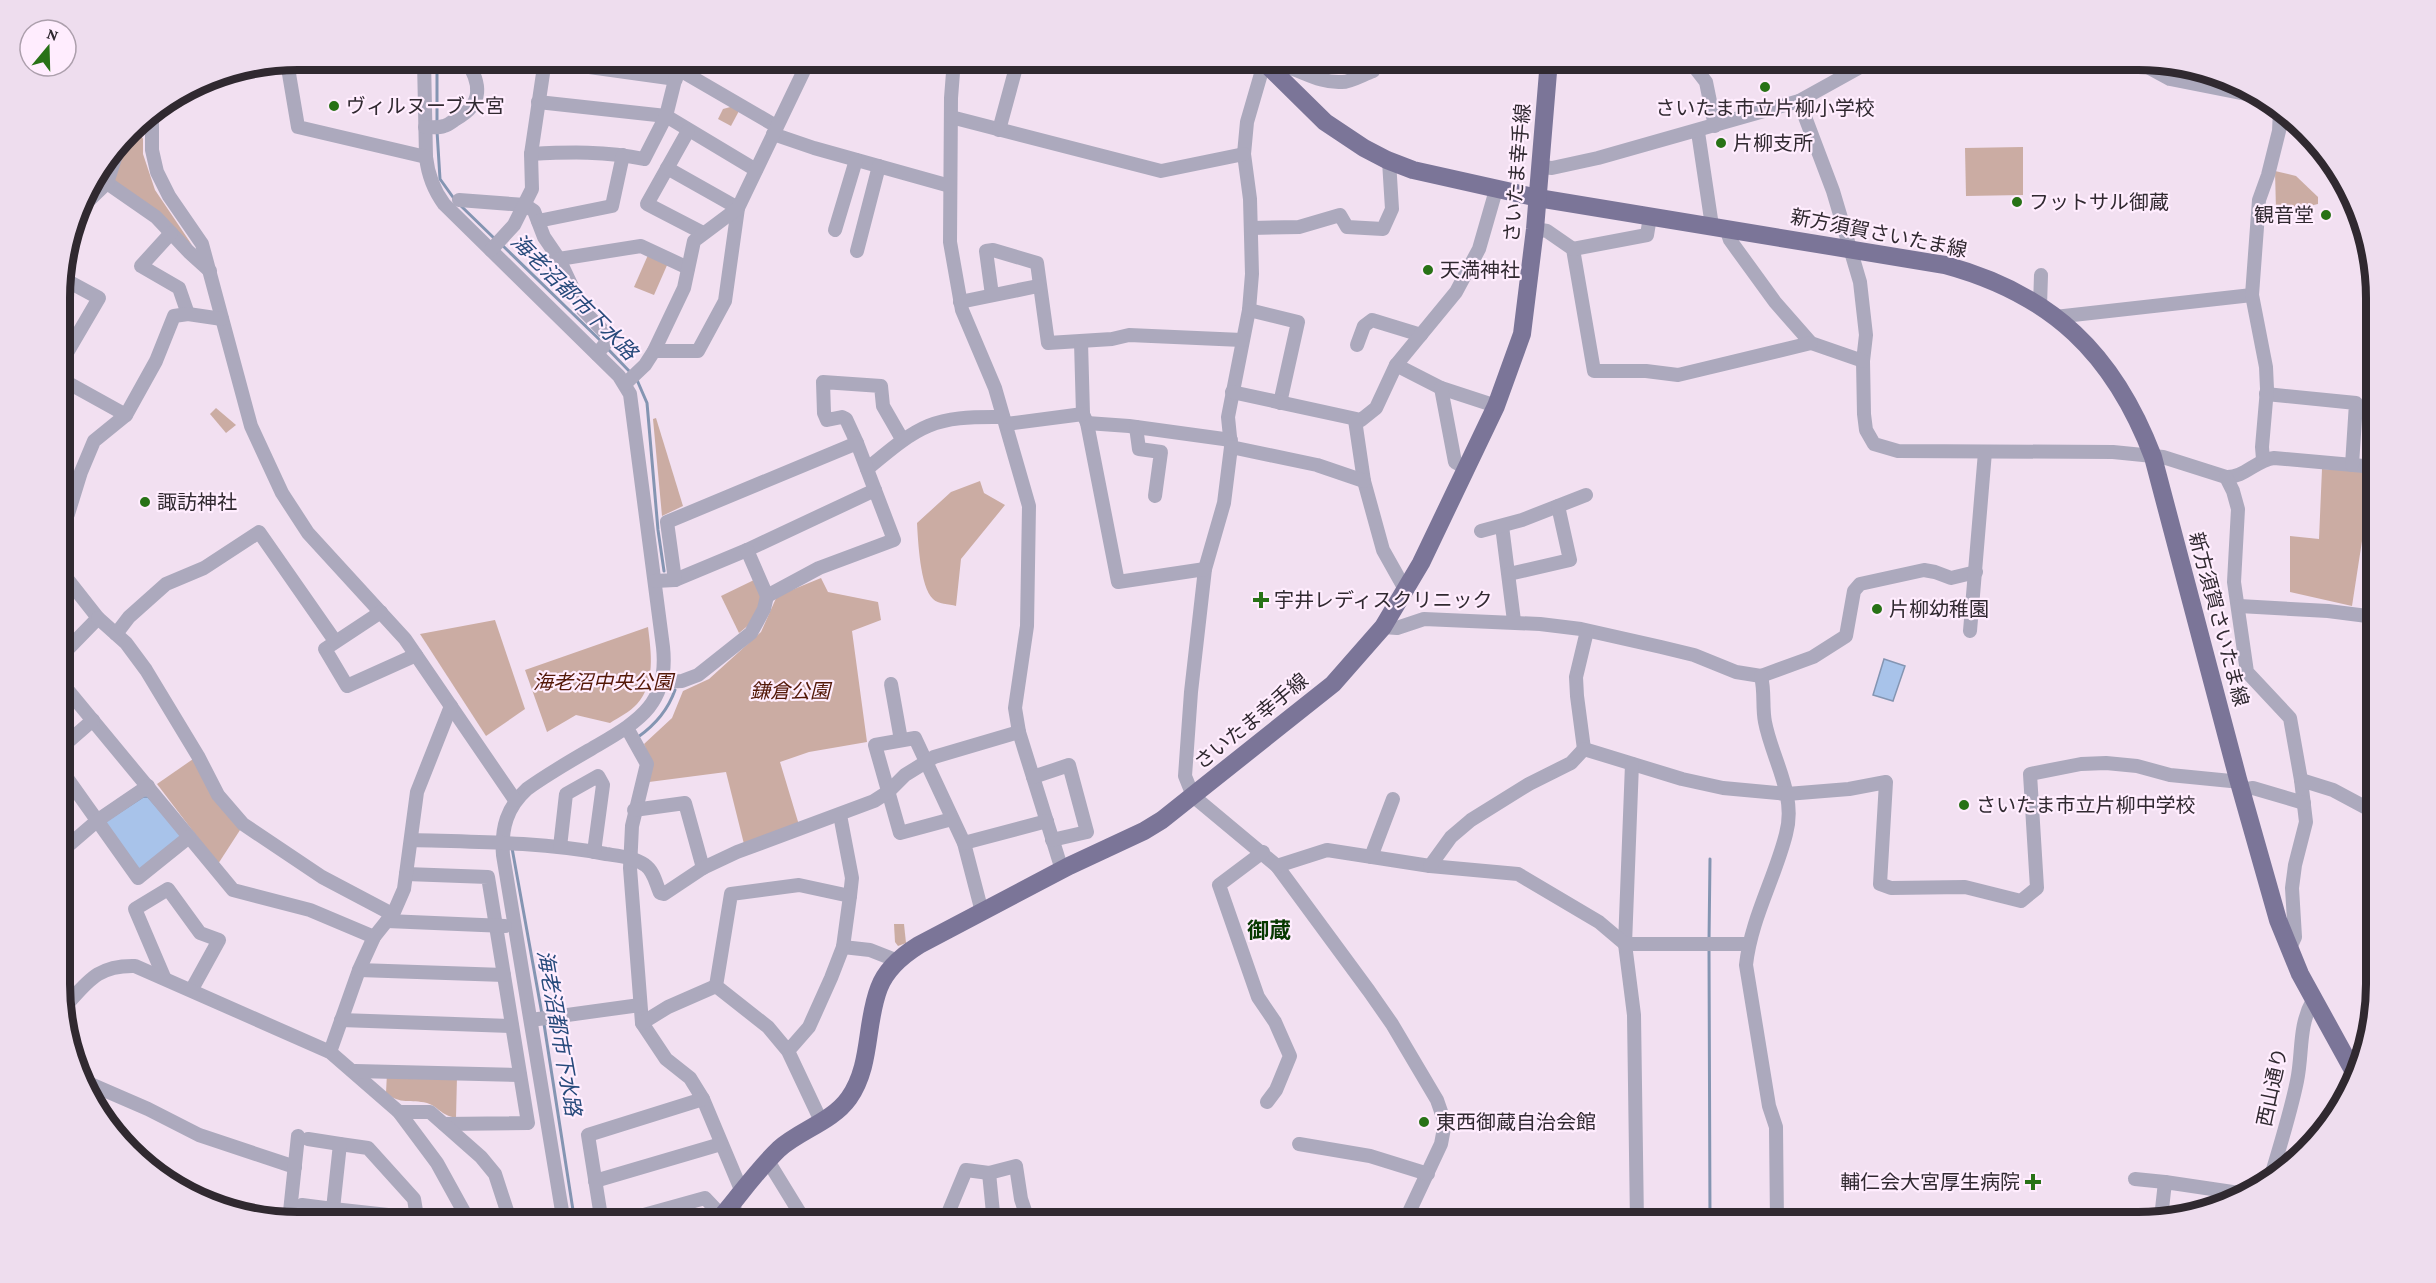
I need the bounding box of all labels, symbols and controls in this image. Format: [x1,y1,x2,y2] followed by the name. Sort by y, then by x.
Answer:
[18,18,78,78] north arrow
[45,24,61,44] text: N
[1758,80,1772,94] marker: さいたま市立片柳小学校
[346,95,505,117] place label: ヴィルヌーブ大宮
[1655,97,1875,119] place label: さいたま市立片柳小学校
[327,99,341,113] marker: ヴィルヌーブ大宮
[1500,103,1534,243] street label: さいたま幸手線
[1733,132,1813,154] place label: 片柳支所
[1714,136,1728,150] marker: 片柳支所
[2029,191,2169,213] place label: フットサル御蔵
[2010,195,2024,209] marker: フットサル御蔵
[2254,204,2314,226] place label: 観音堂
[1789,205,1969,261] street label: 新方須賀さいたま線
[2319,208,2333,222] marker: 観音堂
[506,229,643,366] water label: 海老沼都市下水路
[1440,259,1520,281] place label: 天満神社
[1421,263,1435,277] marker: 天満神社
[157,491,237,513] place label: 諏訪神社
[138,495,152,509] marker: 諏訪神社
[2185,530,2253,708] street label: 新方須賀さいたま線
[1274,589,1493,611] place label: 宇井レディスクリニック
[1252,591,1270,609] marker: 宇井レディスクリニック
[1889,598,1989,620] place label: 片柳幼稚園
[1870,602,1884,616] marker: 片柳幼稚園
[1190,669,1312,773] street label: さいたま幸手線
[533,671,676,693] park label: 海老沼中央公園
[750,680,833,702] park label: 鎌倉公園
[1976,794,2195,816] place label: さいたま市立片柳中学校
[1957,798,1971,812] marker: さいたま市立片柳中学校
[1247,918,1291,943] district label: 御蔵
[533,948,586,1120] water label: 海老沼都市下水路
[2253,1046,2291,1128] street label: 西山通り
[1436,1111,1596,1133] place label: 東西御蔵自治会館
[1417,1115,1431,1129] marker: 東西御蔵自治会館
[1840,1171,2020,1193] place label: 輔仁会大宮厚生病院
[2024,1173,2042,1191] marker: 輔仁会大宮厚生病院

